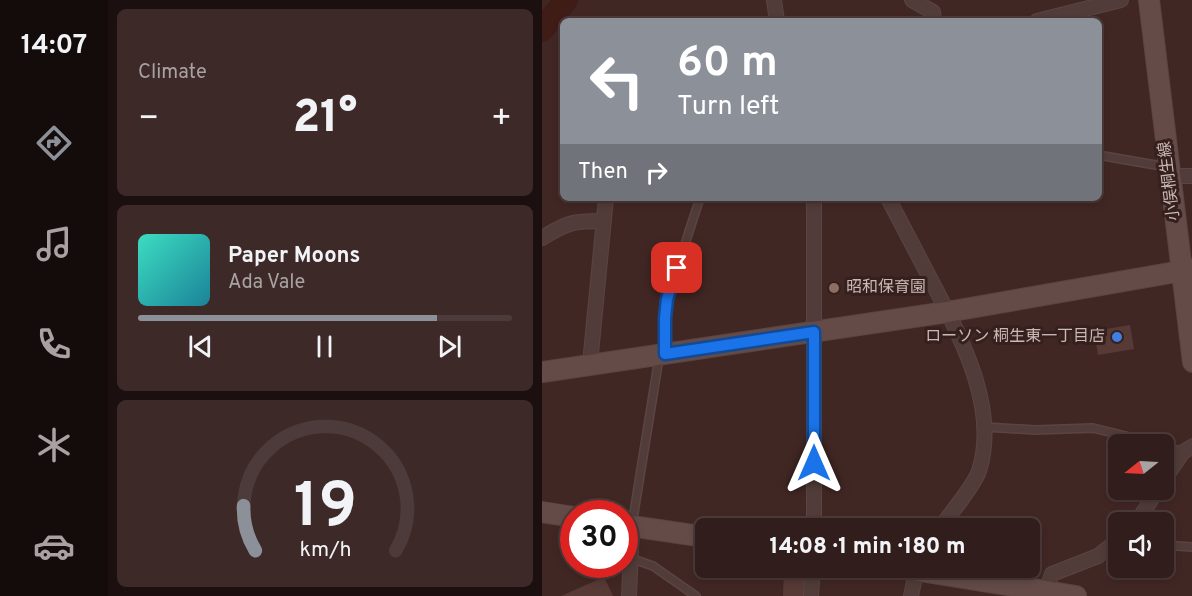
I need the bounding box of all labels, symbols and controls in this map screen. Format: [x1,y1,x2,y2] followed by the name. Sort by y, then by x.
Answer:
[21,29,87,63] text: 14:07
[677,38,778,91] text: 60 m
[578,42,656,120] icon: left
[138,60,207,86] text: Climate
[677,90,779,124] text: Turn left
[293,91,357,148] text: 21°
[138,99,159,141] text: −
[491,99,512,141] text: +
[33,122,75,164] icon: directions
[1155,140,1185,222] street label: 小俣桐生線
[640,156,673,189] icon: right
[578,159,628,186] text: Then
[33,223,75,265] icon: music
[651,242,702,293] pin
[228,243,360,270] text: Paper Moons
[660,251,693,284] icon: arrive
[228,270,305,296] text: Ada Vale
[846,278,926,298] place label: 昭和保育園
[827,281,841,295] marker: 昭和保育園
[33,323,75,365] icon: phone
[925,327,1105,347] place label: ローソン 桐生東一丁目店
[184,330,217,363] icon: previous
[308,330,341,363] icon: pause
[433,330,466,363] icon: next
[1110,330,1124,344] marker: ローソン 桐生東一丁目店
[33,424,75,466] icon: climate
[782,431,846,495] position arrow
[1108,434,1174,500] north arrow
[1108,434,1174,578] map controls
[293,470,357,549] text: 19
[560,500,638,578] speed limit sign: 30
[1108,512,1174,578] button: sound
[33,525,75,567] icon: car
[770,534,965,561] text: 14:08 · 1 min · 180 m
[299,537,351,564] text: km/h

